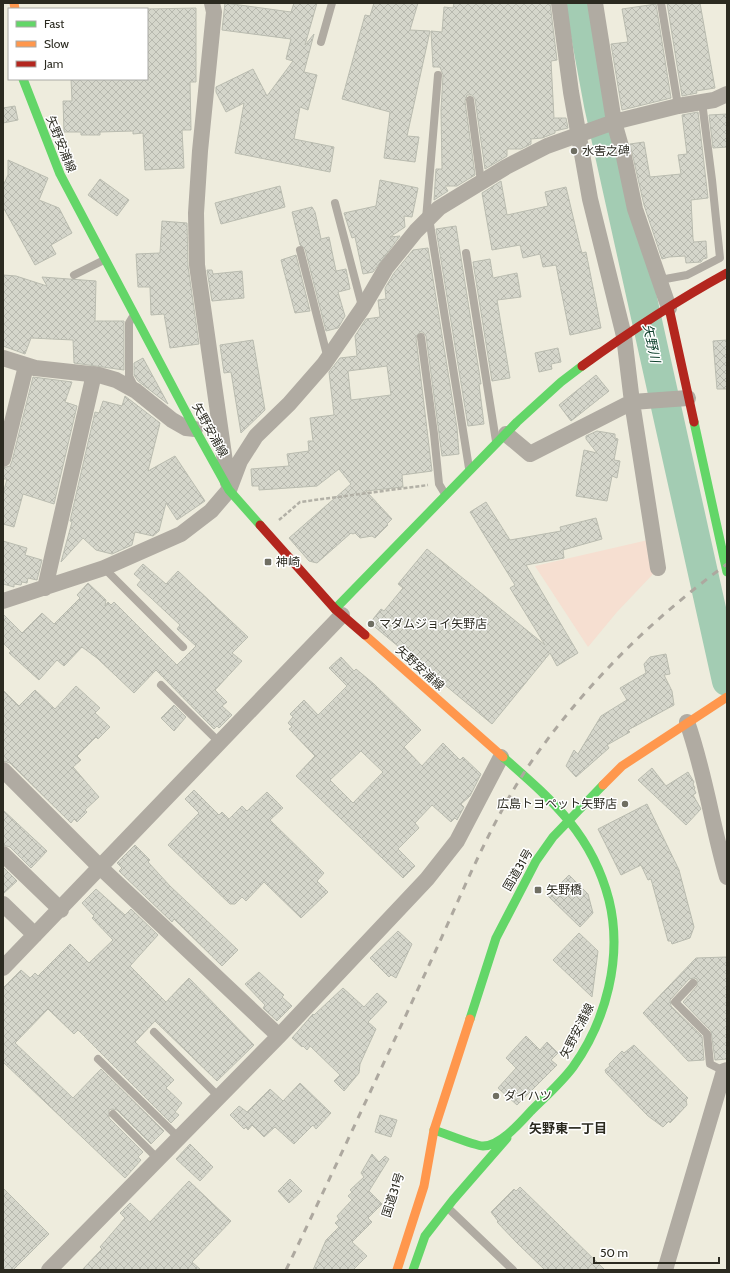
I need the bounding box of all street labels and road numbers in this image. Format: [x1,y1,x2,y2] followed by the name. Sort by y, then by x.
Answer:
[43,113,80,174] street label: 矢野安浦線
[189,400,232,460] street label: 矢野安浦線
[393,642,448,693] street label: 矢野安浦線
[499,846,536,894] street label: 国道31号
[556,1001,597,1061] street label: 矢野安浦線
[378,1170,407,1219] street label: 国道31号

